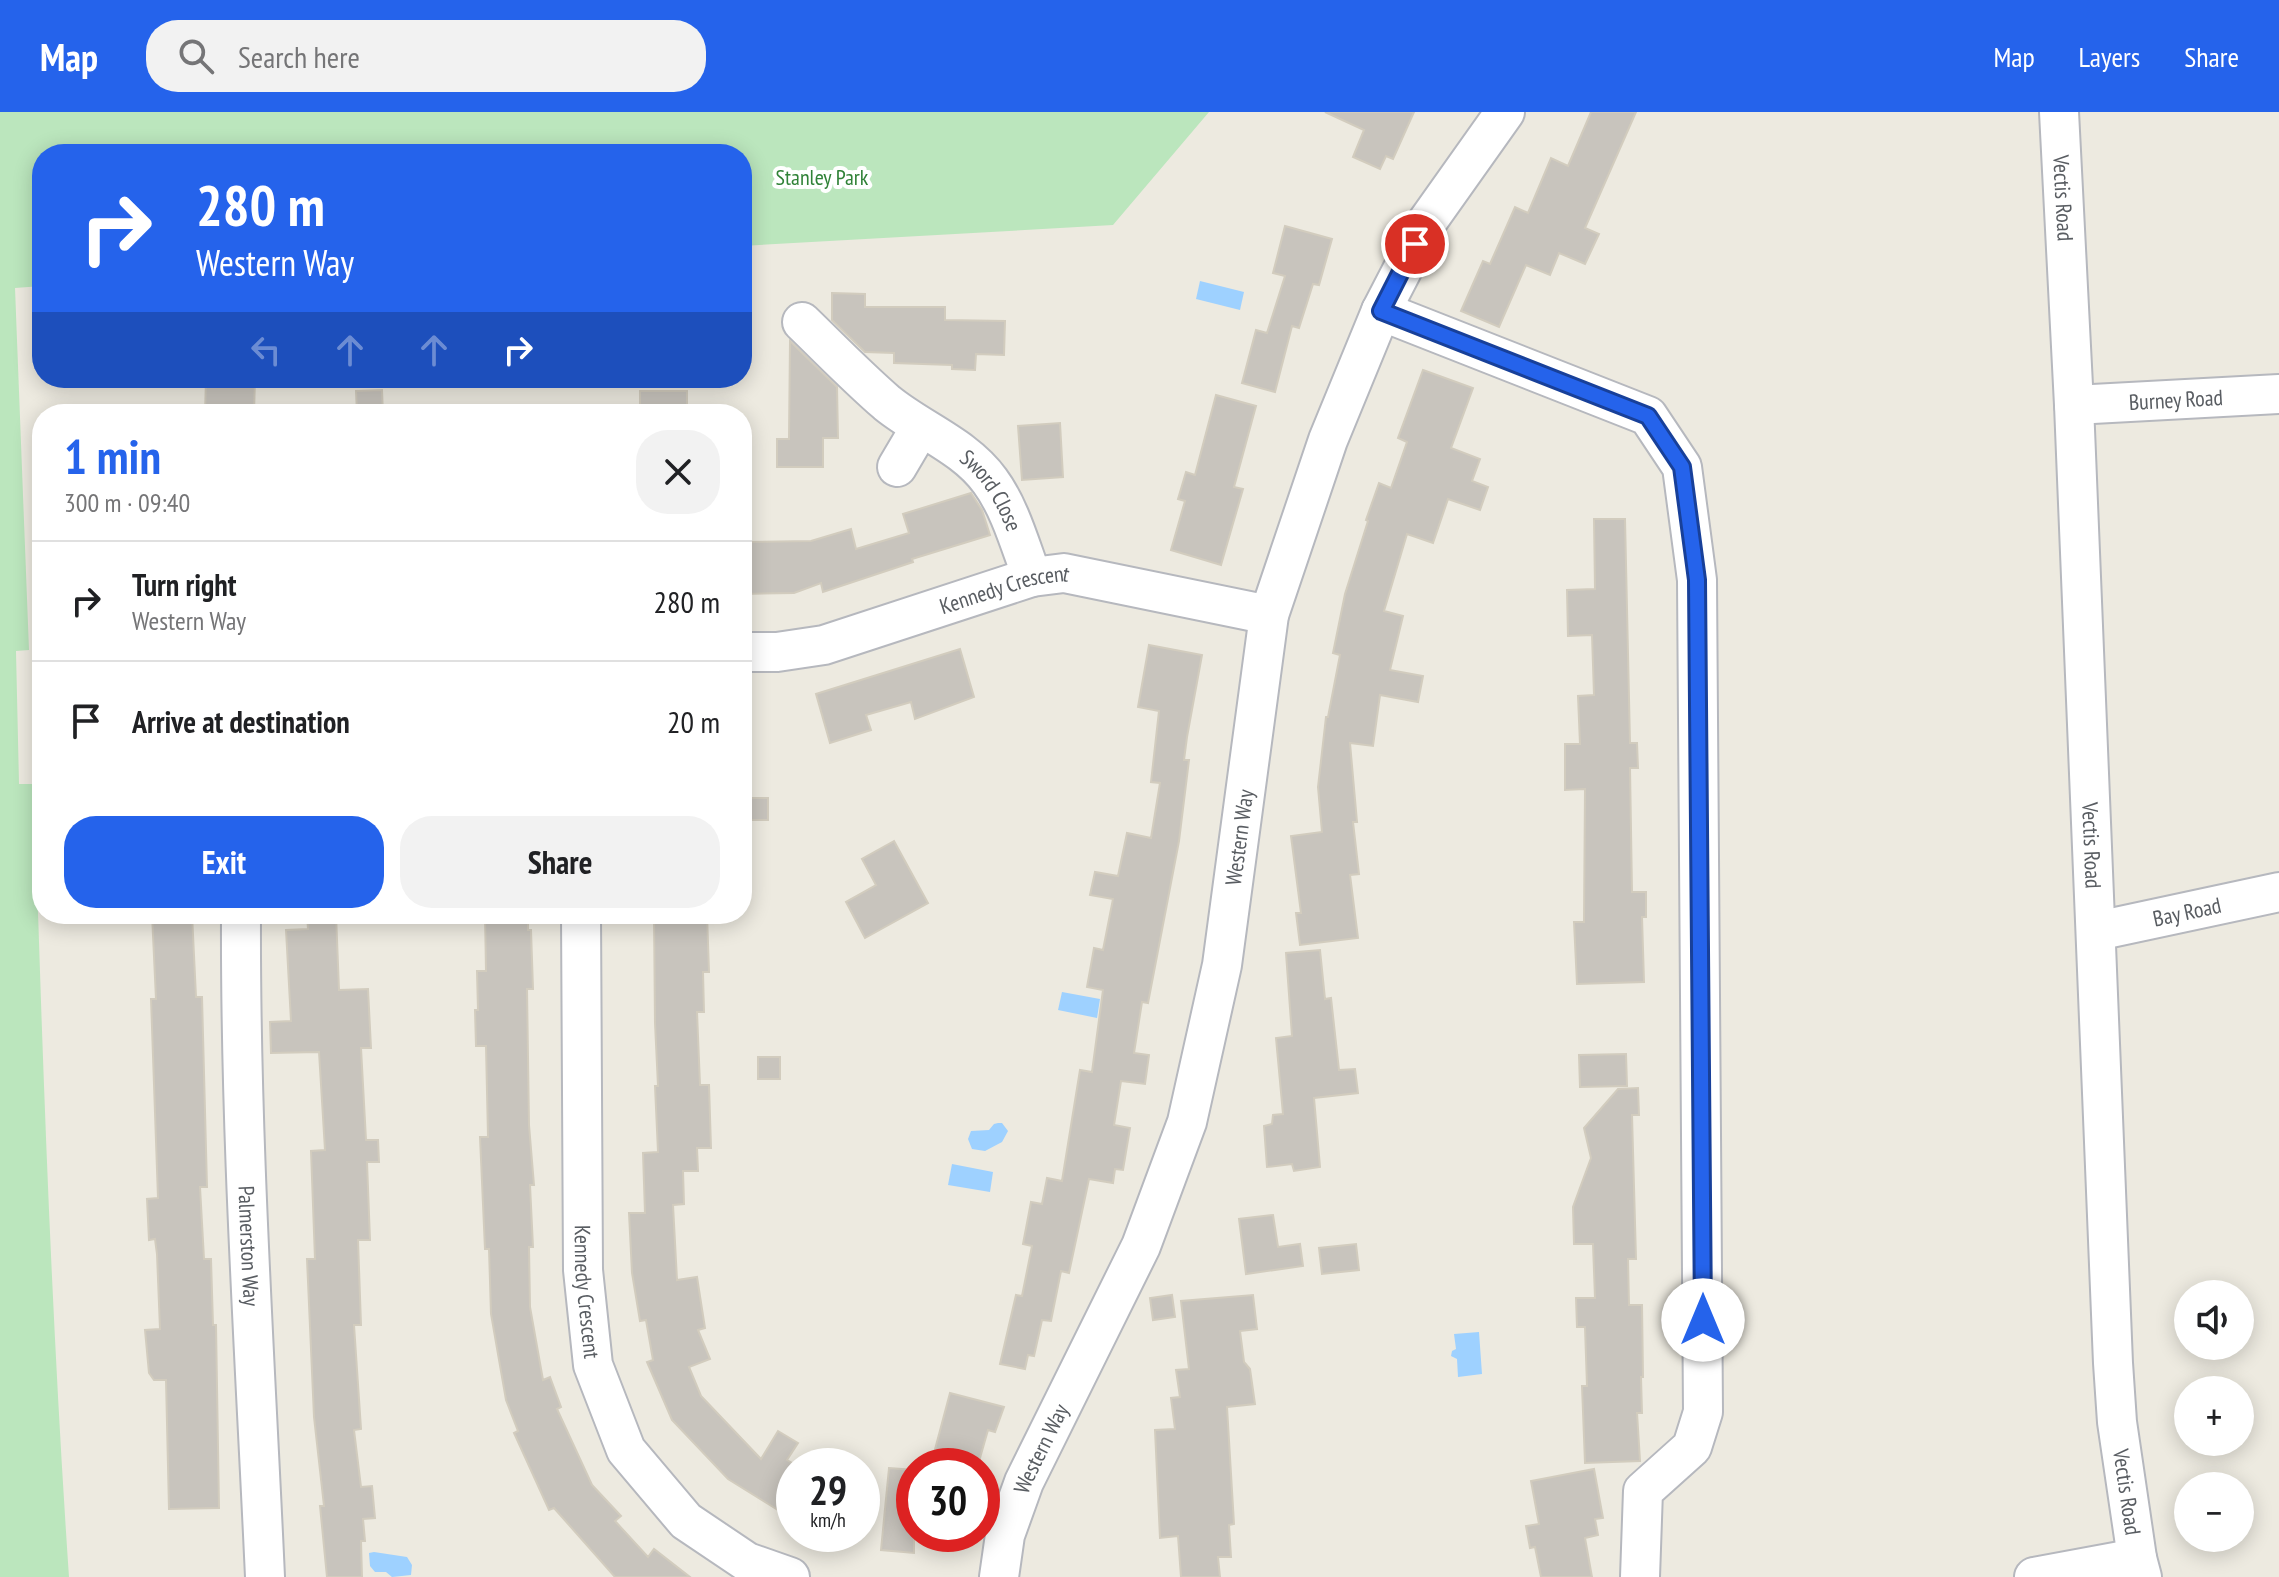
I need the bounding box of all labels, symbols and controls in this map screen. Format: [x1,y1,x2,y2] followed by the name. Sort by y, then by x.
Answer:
[146,20,706,92] search box
[40,32,98,81] text: Map
[174,34,218,78] icon: search
[238,37,360,76] text: Search here
[1993,38,2035,75] text: Map
[2079,38,2140,75] text: Layers
[2184,38,2239,75] text: Share
[2047,153,2080,242] street label: Vectis Road
[776,163,869,191] park label: Stanley Park
[196,169,325,241] text: 280 m
[64,176,168,280] icon: right
[1381,210,1449,278] pin
[1393,222,1437,266] icon: arrive
[196,239,354,286] text: Western Way
[244,328,288,372] icon: left
[328,328,372,372] icon: ahead
[412,328,456,372] icon: ahead
[496,328,540,372] icon: right
[2128,383,2224,416] street label: Burney Road
[64,425,161,487] text: 1 min
[636,430,720,514] button: close
[955,443,1028,535] street label: Sword Close
[64,486,190,519] text: 300 m · 09:40
[936,559,1072,620] street label: Kennedy Crescent
[132,565,236,604] text: Turn right
[64,579,108,623] icon: right
[654,582,720,621] text: 280 m
[132,604,246,637] text: Western Way
[64,699,108,743] icon: arrive
[132,702,350,741] text: Arrive at destination
[667,702,720,741] text: 20 m
[1219,787,1260,887] street label: Western Way
[2076,801,2108,889] street label: Vectis Road
[64,816,384,908] button: Exit
[400,816,720,908] button: Share
[2150,891,2224,933] street label: Bay Road
[232,1185,266,1308] street label: Palmerston Way
[569,1225,606,1360] street label: Kennedy Crescent
[1661,1278,1745,1362] position arrow
[2174,1280,2254,1552] map controls
[2174,1280,2254,1360] button: sound
[2174,1376,2254,1456] button: +
[1007,1398,1075,1497] street label: Western Way
[2107,1446,2147,1537] street label: Vectis Road
[896,1448,1000,1552] speed limit sign: 30
[809,1464,847,1516] text: 29
[2174,1472,2254,1552] button: −
[810,1507,846,1533] text: km/h

